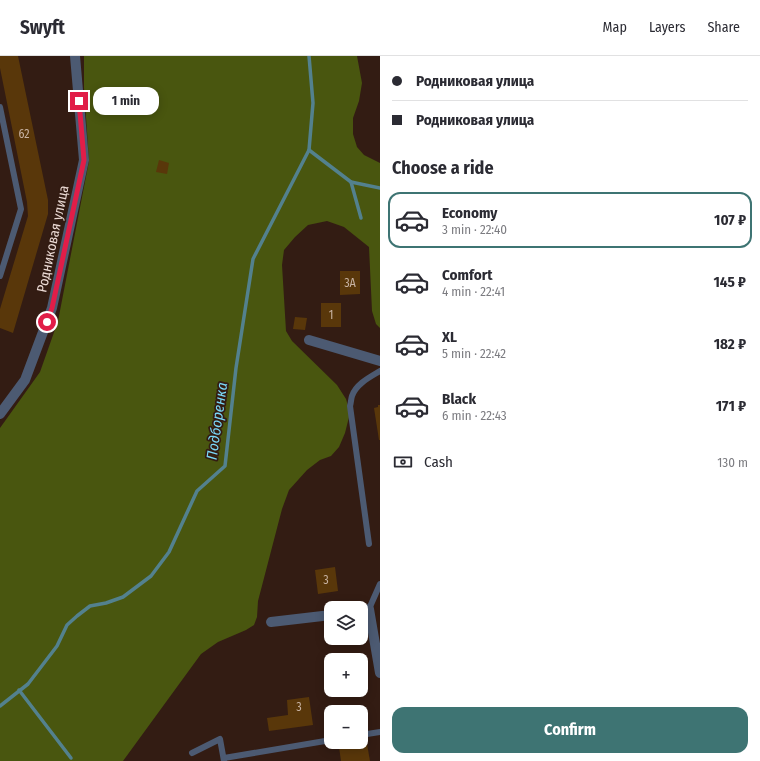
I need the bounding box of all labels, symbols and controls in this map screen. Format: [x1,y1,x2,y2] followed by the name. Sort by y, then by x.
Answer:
[20,16,65,39] text: Swyft
[603,19,627,36] text: Map
[649,19,685,36] text: Layers
[707,19,740,36] text: Share
[416,72,534,90] text: Родниковая улица
[93,87,159,115] callout: 1 min
[70,92,88,110] route end
[112,93,140,108] text: 1 min
[416,111,534,129] text: Родниковая улица
[18,127,30,141] house number: 62
[392,157,494,179] text: Choose a ride
[33,184,73,294] street label: Родниковая улица
[394,202,430,238] icon: car
[442,204,497,222] text: Economy
[714,211,746,229] text: 107 ₽
[442,222,507,237] text: 3 min · 22:40
[394,264,430,300] icon: car
[442,266,493,284] text: Comfort
[713,273,746,291] text: 145 ₽
[344,276,357,290] house number: 3А
[442,284,505,299] text: 4 min · 22:41
[329,308,333,322] house number: 1
[38,313,56,331] route start
[394,326,430,362] icon: car
[442,328,457,346] text: XL
[714,335,746,353] text: 182 ₽
[442,346,506,361] text: 5 min · 22:42
[203,381,231,461] water label: Подборенка
[394,388,430,424] icon: car
[442,390,476,408] text: Black
[716,397,746,415] text: 171 ₽
[442,408,507,423] text: 6 min · 22:43
[392,451,414,473] icon: cash
[424,453,453,471] text: Cash
[717,455,748,470] text: 130 m
[323,573,329,587] house number: 3
[324,601,368,749] map controls
[324,601,368,645] button: layers
[324,653,368,697] button: +
[296,700,302,714] house number: 3
[324,705,368,749] button: −
[392,707,748,753] button: Confirm

